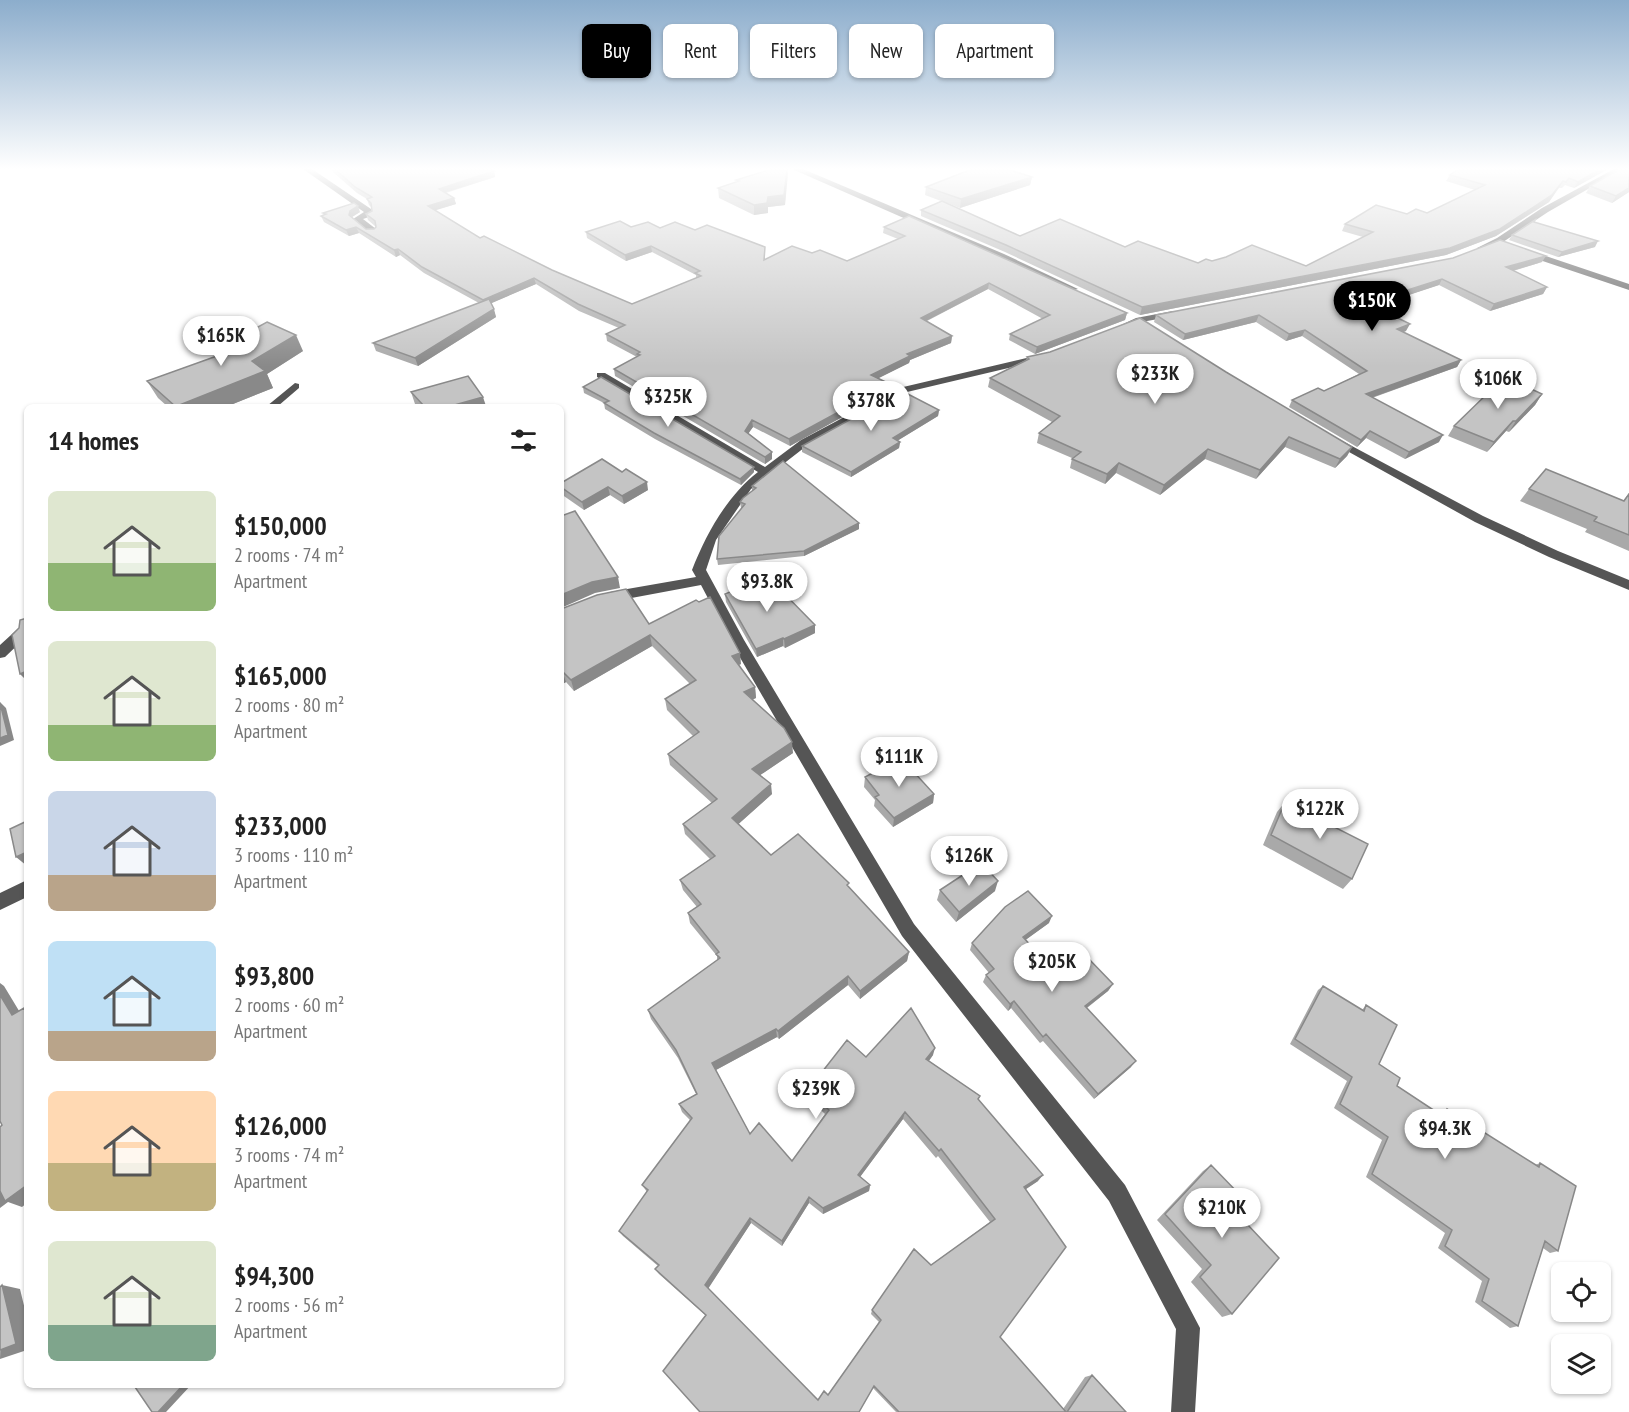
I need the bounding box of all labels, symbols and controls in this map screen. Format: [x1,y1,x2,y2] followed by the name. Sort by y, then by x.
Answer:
[582,24,651,78] chip: Buy
[663,24,738,78] chip: Rent
[750,24,837,78] chip: Filters
[849,24,923,78] chip: New
[935,24,1054,78] chip: Apartment
[1330,281,1414,332] pin: $150K
[1348,287,1396,313] text: $150K
[179,316,263,367] pin: $165K
[197,322,245,348] text: $165K
[1113,354,1197,405] pin: $233K
[1456,359,1540,410] pin: $106K
[1131,360,1179,386] text: $233K
[1474,365,1522,391] text: $106K
[626,377,710,428] pin: $325K
[829,381,913,432] pin: $378K
[644,383,692,409] text: $325K
[847,387,895,413] text: $378K
[48,424,139,457] text: 14 homes
[507,424,540,457] icon: filters
[234,509,327,542] text: $150,000
[96,515,168,587] icon: home
[234,542,344,568] text: 2 rooms · 74 m²
[718,562,816,613] pin: $93.8K
[234,568,307,594] text: Apartment
[741,568,793,594] text: $93.8K
[234,659,327,692] text: $165,000
[96,665,168,737] icon: home
[234,692,344,718] text: 2 rooms · 80 m²
[234,718,307,744] text: Apartment
[857,737,941,788] pin: $111K
[875,743,923,769] text: $111K
[1278,789,1362,840] pin: $122K
[1296,795,1344,821] text: $122K
[234,809,327,842] text: $233,000
[96,815,168,887] icon: home
[927,836,1011,887] pin: $126K
[234,842,353,868] text: 3 rooms · 110 m²
[945,842,993,868] text: $126K
[234,868,307,894] text: Apartment
[1010,942,1094,993] pin: $205K
[1028,948,1076,974] text: $205K
[234,959,314,992] text: $93,800
[96,965,168,1037] icon: home
[234,992,344,1018] text: 2 rooms · 60 m²
[234,1018,307,1044] text: Apartment
[774,1069,858,1120] pin: $239K
[792,1075,840,1101] text: $239K
[234,1109,327,1142] text: $126,000
[1396,1109,1494,1160] pin: $94.3K
[96,1115,168,1187] icon: home
[1419,1115,1471,1141] text: $94.3K
[234,1142,344,1168] text: 3 rooms · 74 m²
[234,1168,307,1194] text: Apartment
[1180,1188,1264,1239] pin: $210K
[1198,1194,1246,1220] text: $210K
[234,1259,314,1292] text: $94,300
[1551,1262,1611,1394] map controls
[1551,1262,1611,1322] button: locate
[96,1265,168,1337] icon: home
[234,1292,344,1318] text: 2 rooms · 56 m²
[234,1318,307,1344] text: Apartment
[1551,1334,1611,1394] button: layers

